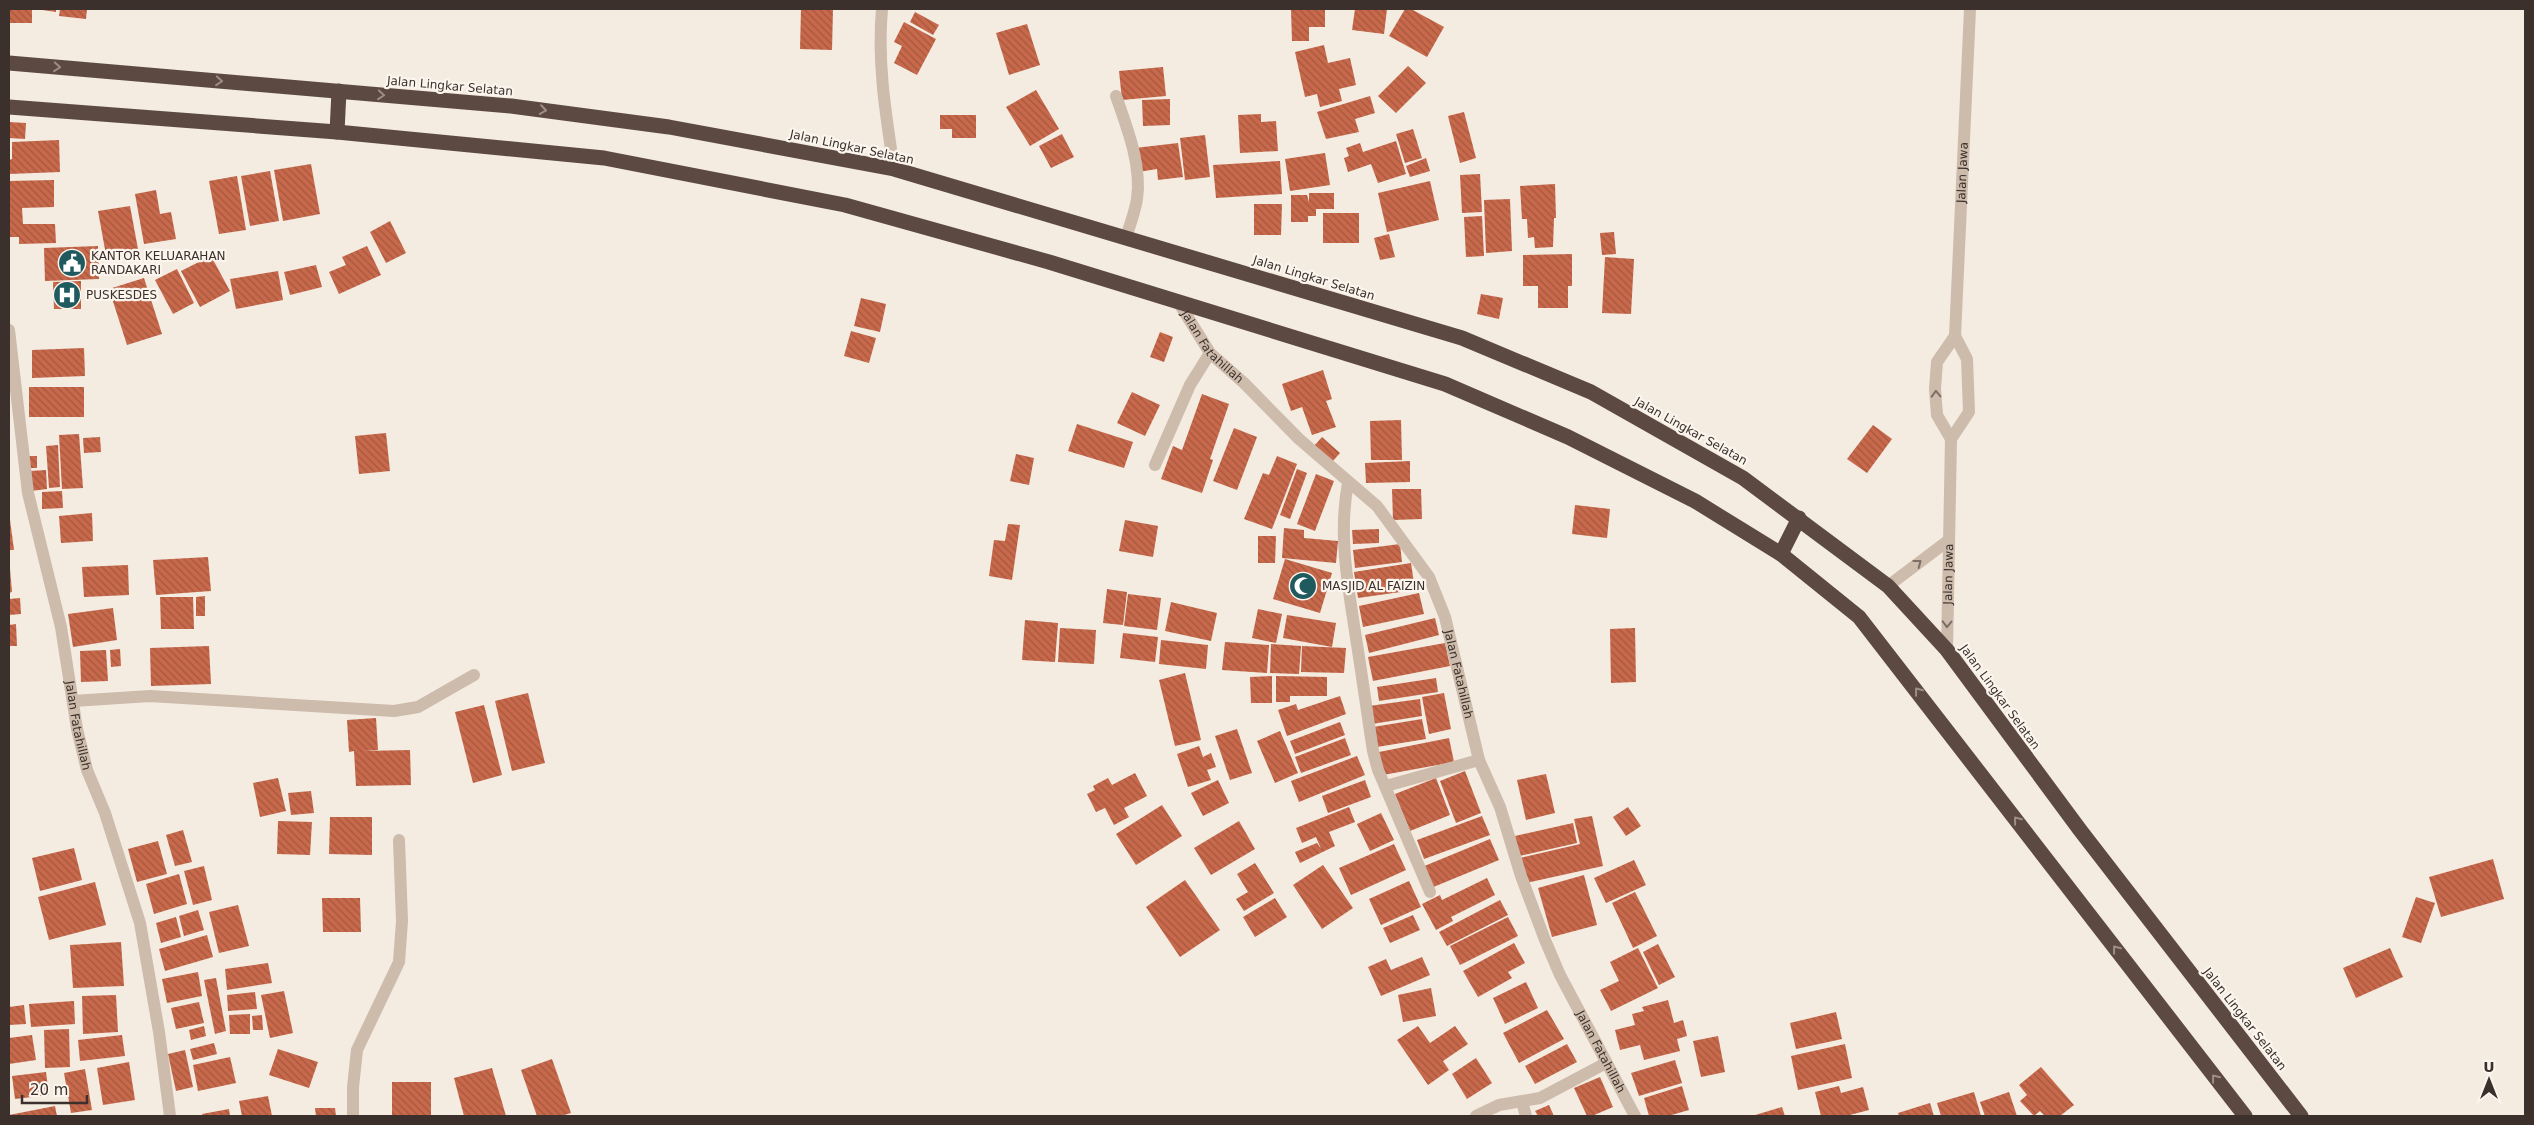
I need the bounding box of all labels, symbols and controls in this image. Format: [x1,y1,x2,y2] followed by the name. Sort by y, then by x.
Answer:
[54,61,62,72] one-way arrow
[385,73,514,98] street label: Jalan Lingkar Selatan
[216,75,224,86] one-way arrow
[377,89,385,100] one-way arrow
[539,104,547,115] one-way arrow
[788,127,915,167] street label: Jalan Lingkar Selatan
[1954,142,1971,204] street label: Jalan Jawa
[57,248,87,278] public building icon: KANTOR KELUARAHAN RANDAKARI
[91,249,226,277] place label: KANTOR KELUARAHAN RANDAKARI
[1251,253,1377,303] street label: Jalan Lingkar Selatan
[52,280,82,310] hospital icon: PUSKESDES
[86,288,157,302] place label: PUSKESDES
[1178,307,1246,386] street label: Jalan Fatahillah
[1930,389,1941,397] one-way arrow
[1631,394,1750,468] street label: Jalan Lingkar Selatan
[1941,543,1956,606] street label: Jalan Jawa
[1912,560,1922,569] one-way arrow
[1288,571,1318,601] mosque icon: MASJID AL FAIZIN
[1322,579,1425,593] place label: MASJID AL FAIZIN
[1942,620,1952,628] one-way arrow
[1441,627,1476,720] street label: Jalan Fatahillah
[1957,641,2043,752] street label: Jalan Lingkar Selatan
[62,679,94,772] street label: Jalan Fatahillah
[1915,688,1923,697] one-way arrow
[2014,817,2022,826] one-way arrow
[2113,945,2122,955] one-way arrow
[2200,964,2289,1073] street label: Jalan Lingkar Selatan
[1573,1007,1628,1095] street label: Jalan Fatahillah
[2464,1055,2514,1105] north arrow
[2483,1059,2495,1075] text: U
[22,1072,88,1104] scale bar
[2212,1074,2221,1084] one-way arrow
[30,1081,68,1099] text: 20 m

